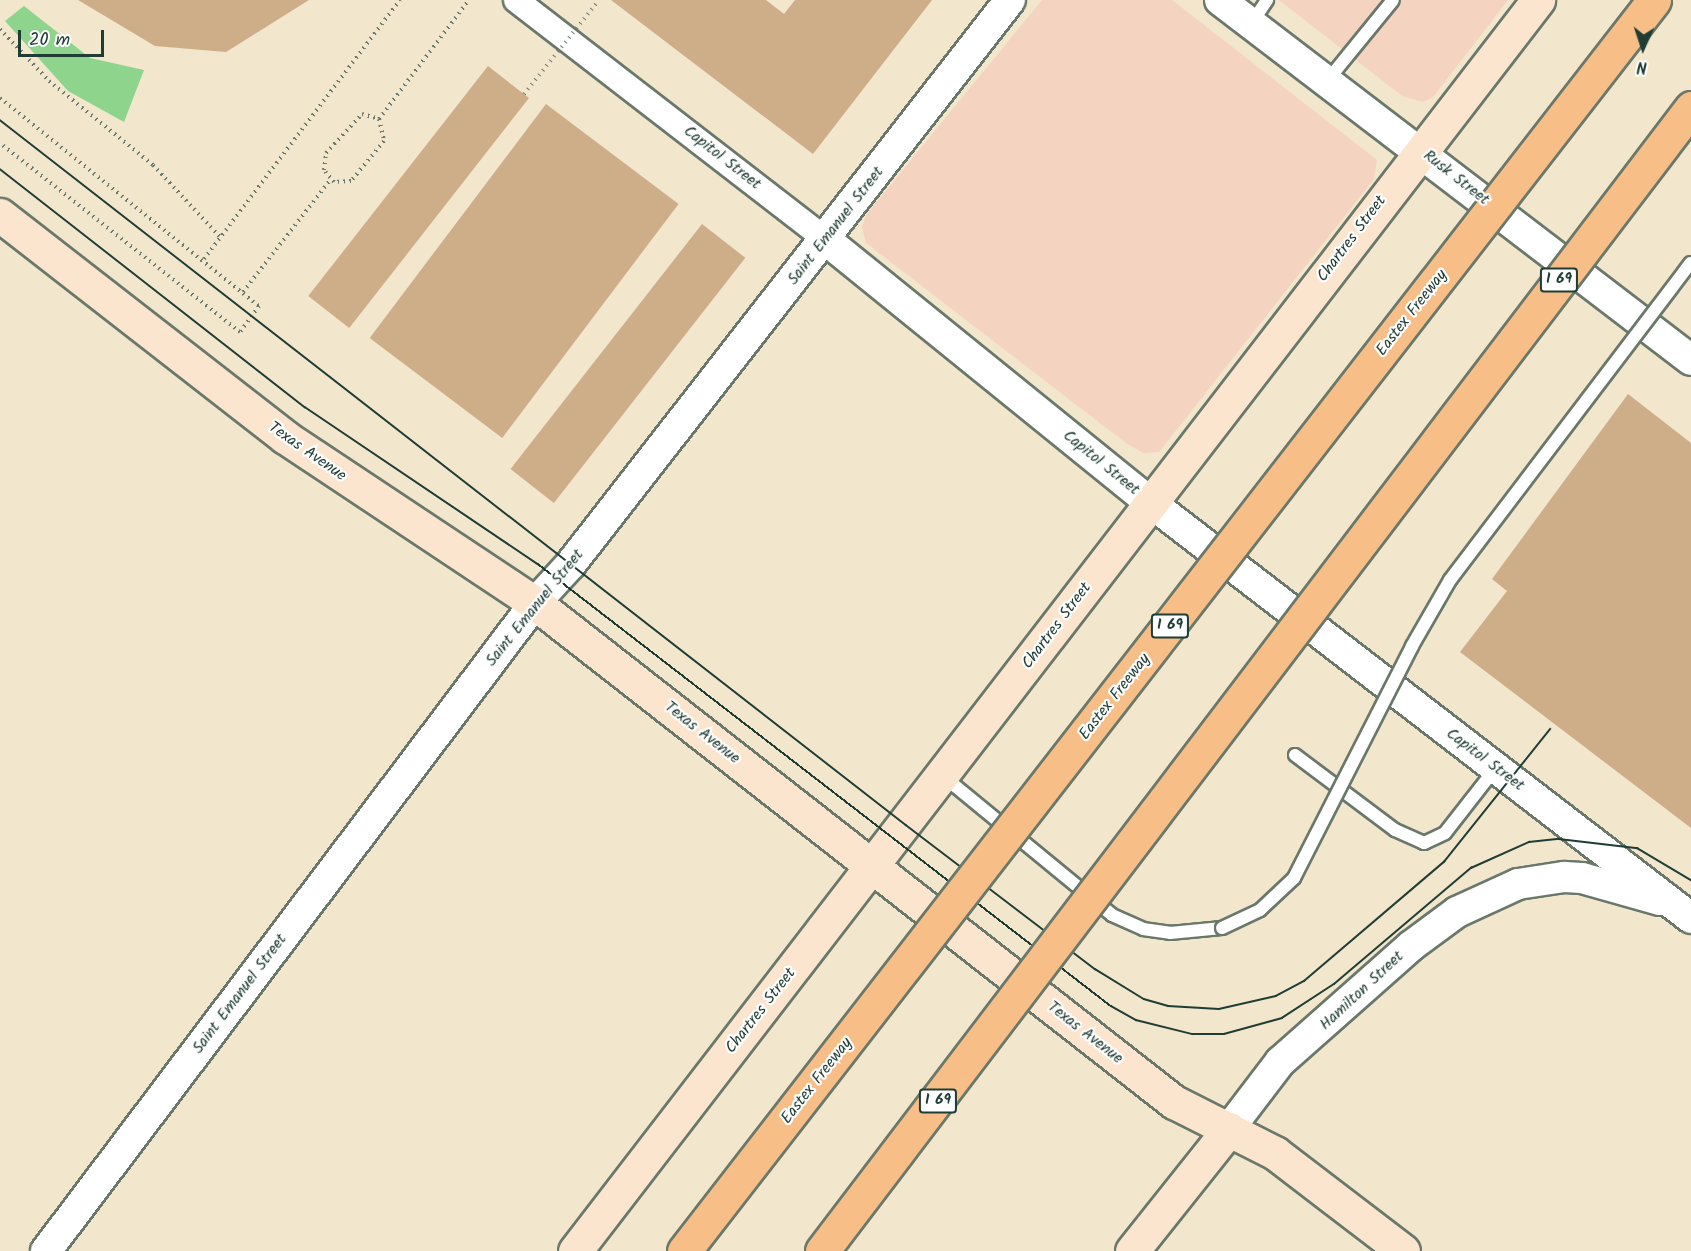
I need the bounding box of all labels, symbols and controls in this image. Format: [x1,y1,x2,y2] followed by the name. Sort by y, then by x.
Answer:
[21,18,106,56] scale bar
[1613,18,1673,78] north arrow
[29,26,70,55] text: 20 m
[1636,54,1648,79] text: N
[679,122,765,194] street label: Capitol Street
[1419,146,1493,210] street label: Rusk Street
[784,163,888,289] street label: Saint Emanuel Street
[1313,192,1391,286] street label: Chartres Street
[1372,266,1452,360] street label: Eastex Freeway
[1540,268,1578,292] road number: I 69
[264,418,350,486] street label: Texas Avenue
[1059,426,1143,500] street label: Capitol Street
[482,546,588,670] street label: Saint Emanuel Street
[1018,579,1096,673] street label: Chartres Street
[1150,614,1190,638] road number: I 69
[1075,650,1155,744] street label: Eastex Freeway
[660,698,744,768] street label: Texas Avenue
[1442,724,1528,796] street label: Capitol Street
[189,930,291,1058] street label: Saint Emanuel Street
[1316,947,1408,1035] street label: Hamilton Street
[722,964,800,1058] street label: Chartres Street
[1043,998,1127,1068] street label: Texas Avenue
[777,1034,857,1128] street label: Eastex Freeway
[918,1089,958,1113] road number: I 69

